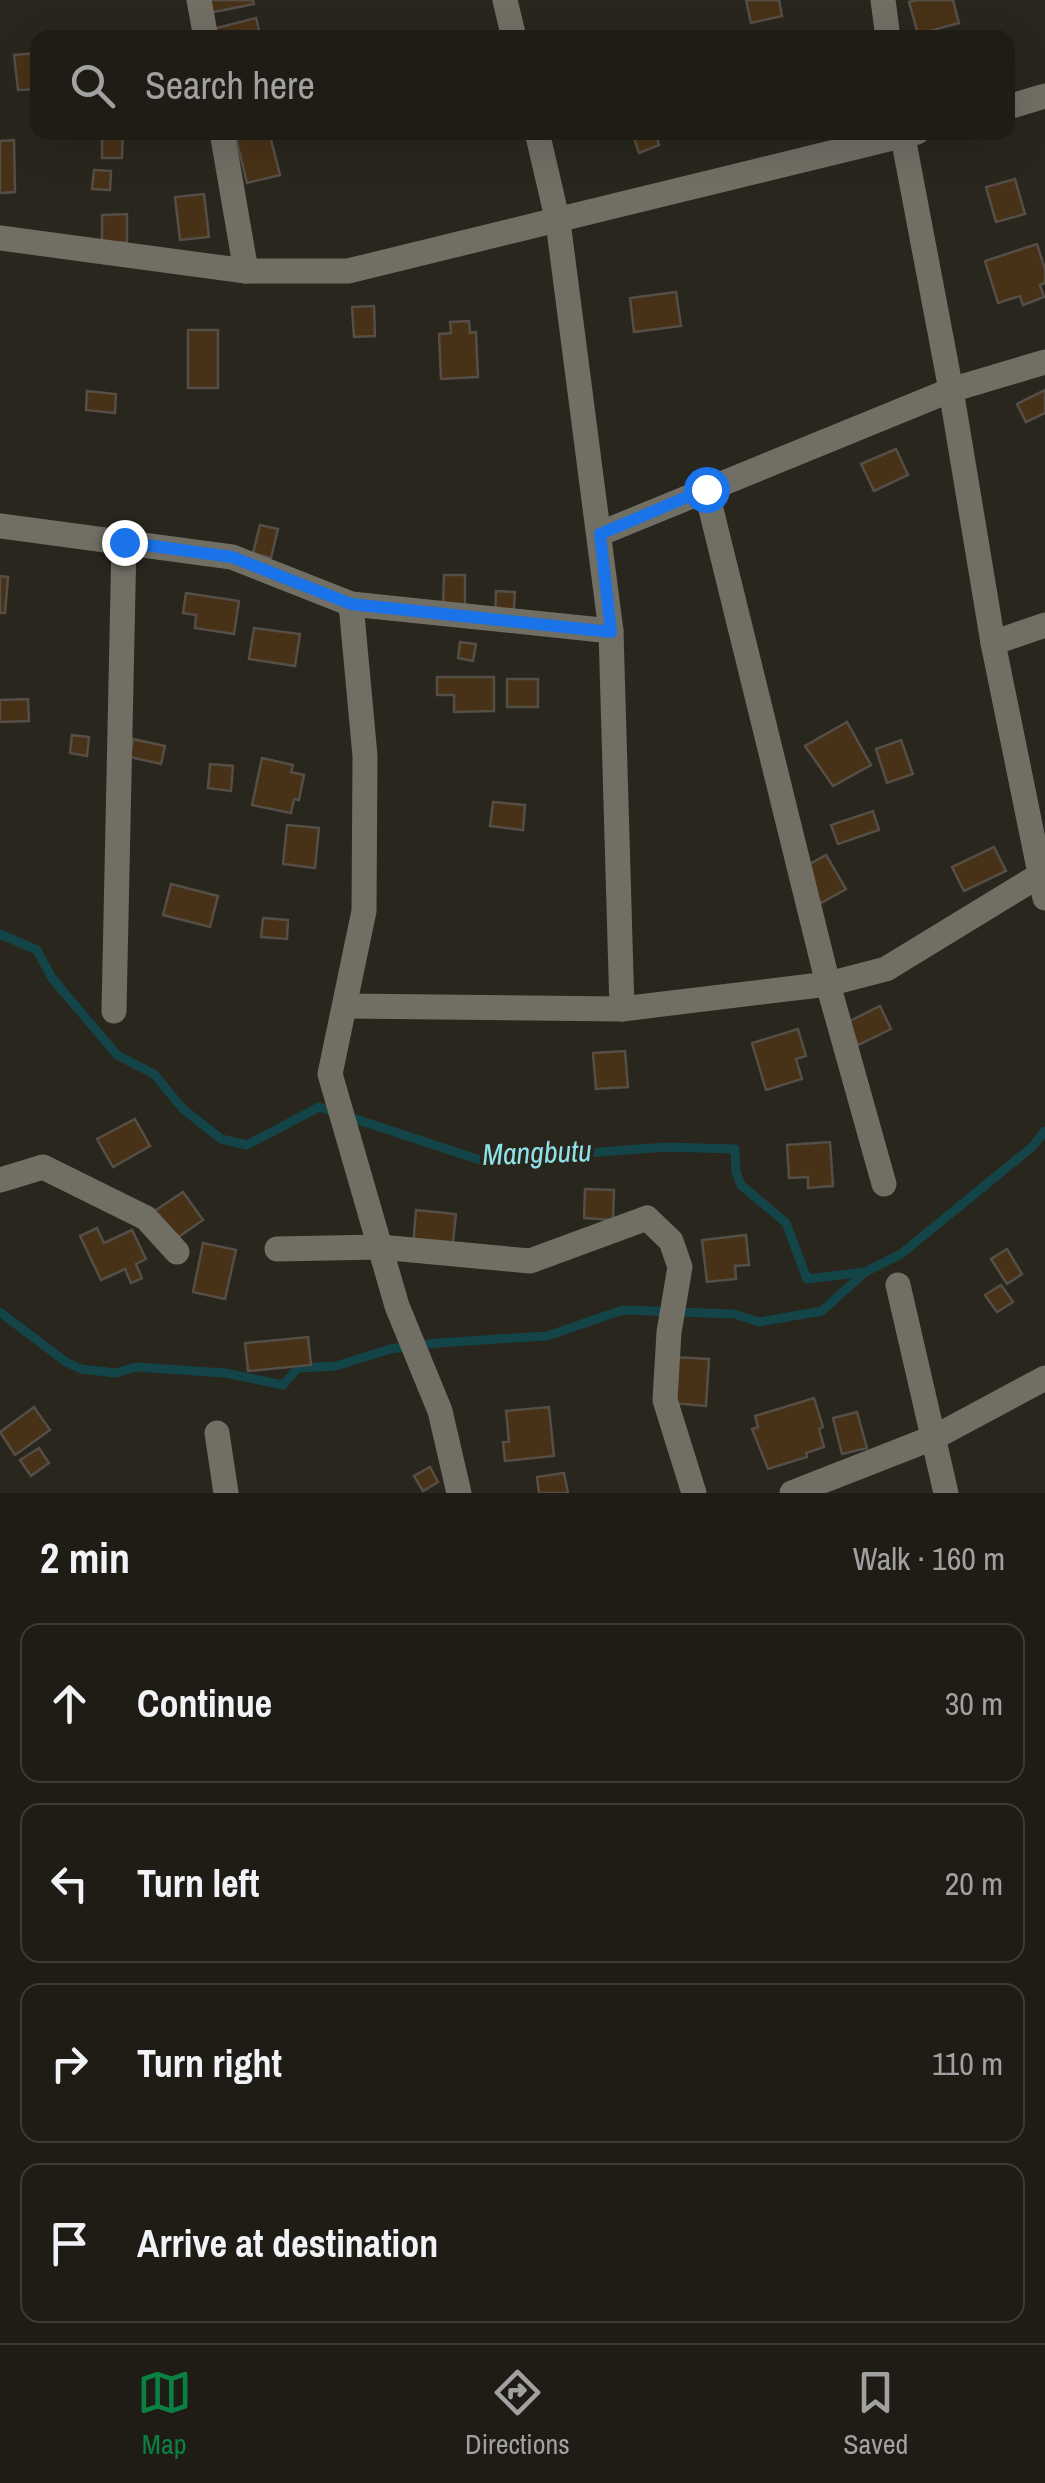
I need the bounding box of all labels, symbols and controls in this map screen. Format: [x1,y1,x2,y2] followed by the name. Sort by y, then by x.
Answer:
[30,30,1015,140] search box
[65,58,120,113] icon: search
[145,60,315,111] text: Search here
[684,467,730,513] route start
[102,520,148,566] route end
[482,1130,593,1174] water label: Mangbutu
[40,1530,130,1586] text: 2 min
[853,1537,1005,1580] text: Walk · 160 m
[42,1676,97,1731] icon: ahead
[137,1678,272,1729] text: Continue
[945,1682,1003,1725] text: 30 m
[42,1856,97,1911] icon: left
[137,1858,259,1909] text: Turn left
[945,1862,1003,1905] text: 20 m
[42,2036,97,2091] icon: right
[137,2038,282,2089] text: Turn right
[932,2042,1003,2085] text: 110 m
[42,2216,97,2271] icon: arrive
[137,2218,438,2269] text: Arrive at destination
[137,2365,192,2463] tab: Map
[465,2365,570,2463] tab: Directions
[843,2365,908,2463] tab: Saved

